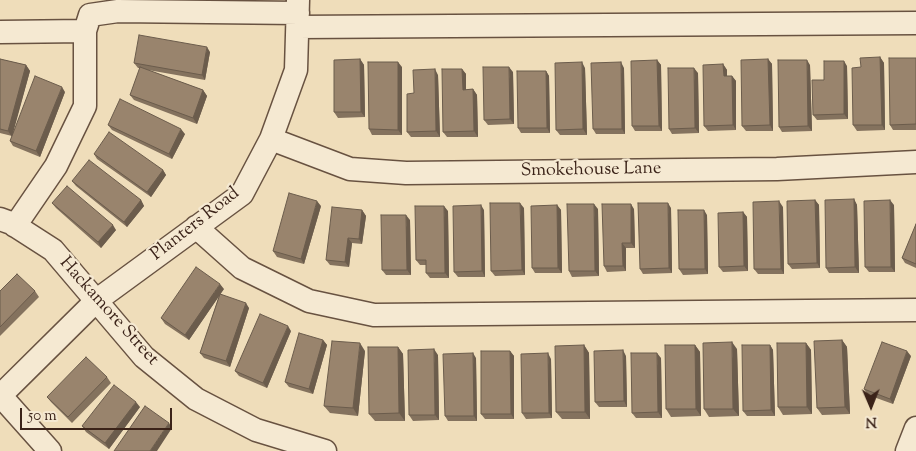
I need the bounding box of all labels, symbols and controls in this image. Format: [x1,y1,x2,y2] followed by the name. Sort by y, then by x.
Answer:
[520,159,662,183] street label: Smokehouse Lane
[147,184,245,266] street label: Planters Road
[54,253,162,371] street label: Hackamore Street
[846,381,896,431] north arrow
[22,398,175,430] scale bar
[28,406,57,427] text: 50 m
[865,411,877,431] text: N

